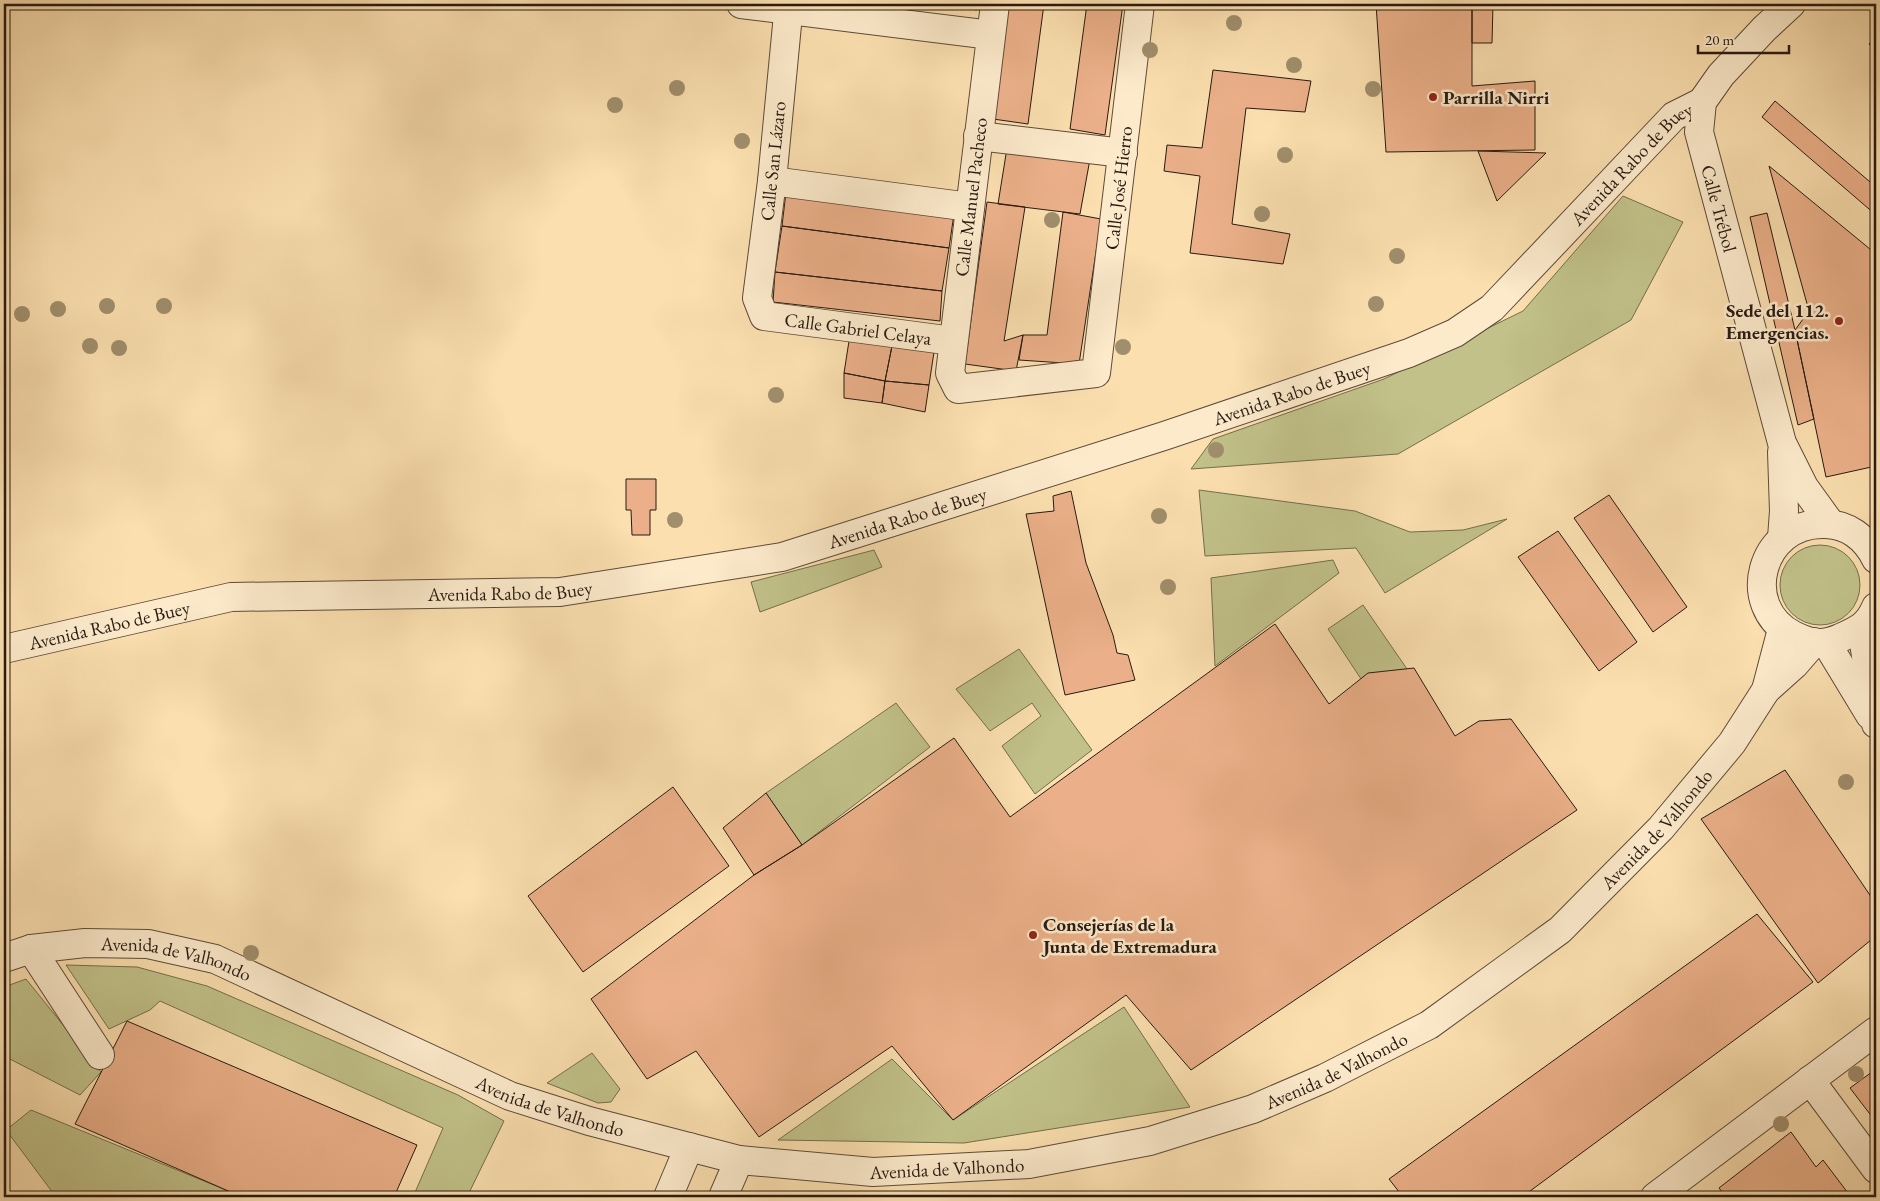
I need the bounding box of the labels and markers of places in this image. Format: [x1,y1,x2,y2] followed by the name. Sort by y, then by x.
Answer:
[1443,85,1550,110] place label: Parrilla Nirri
[1427,91,1439,103] marker: Parrilla Nirri
[1726,298,1829,345] place label: Sede del 112. Emergencias.
[1833,315,1845,327] marker: Sede del 112. Emergencias.
[1041,912,1218,959] place label: Consejerías de la Junta de Extremadura
[1027,929,1039,941] marker: Consejerías de la Junta de Extremadura

